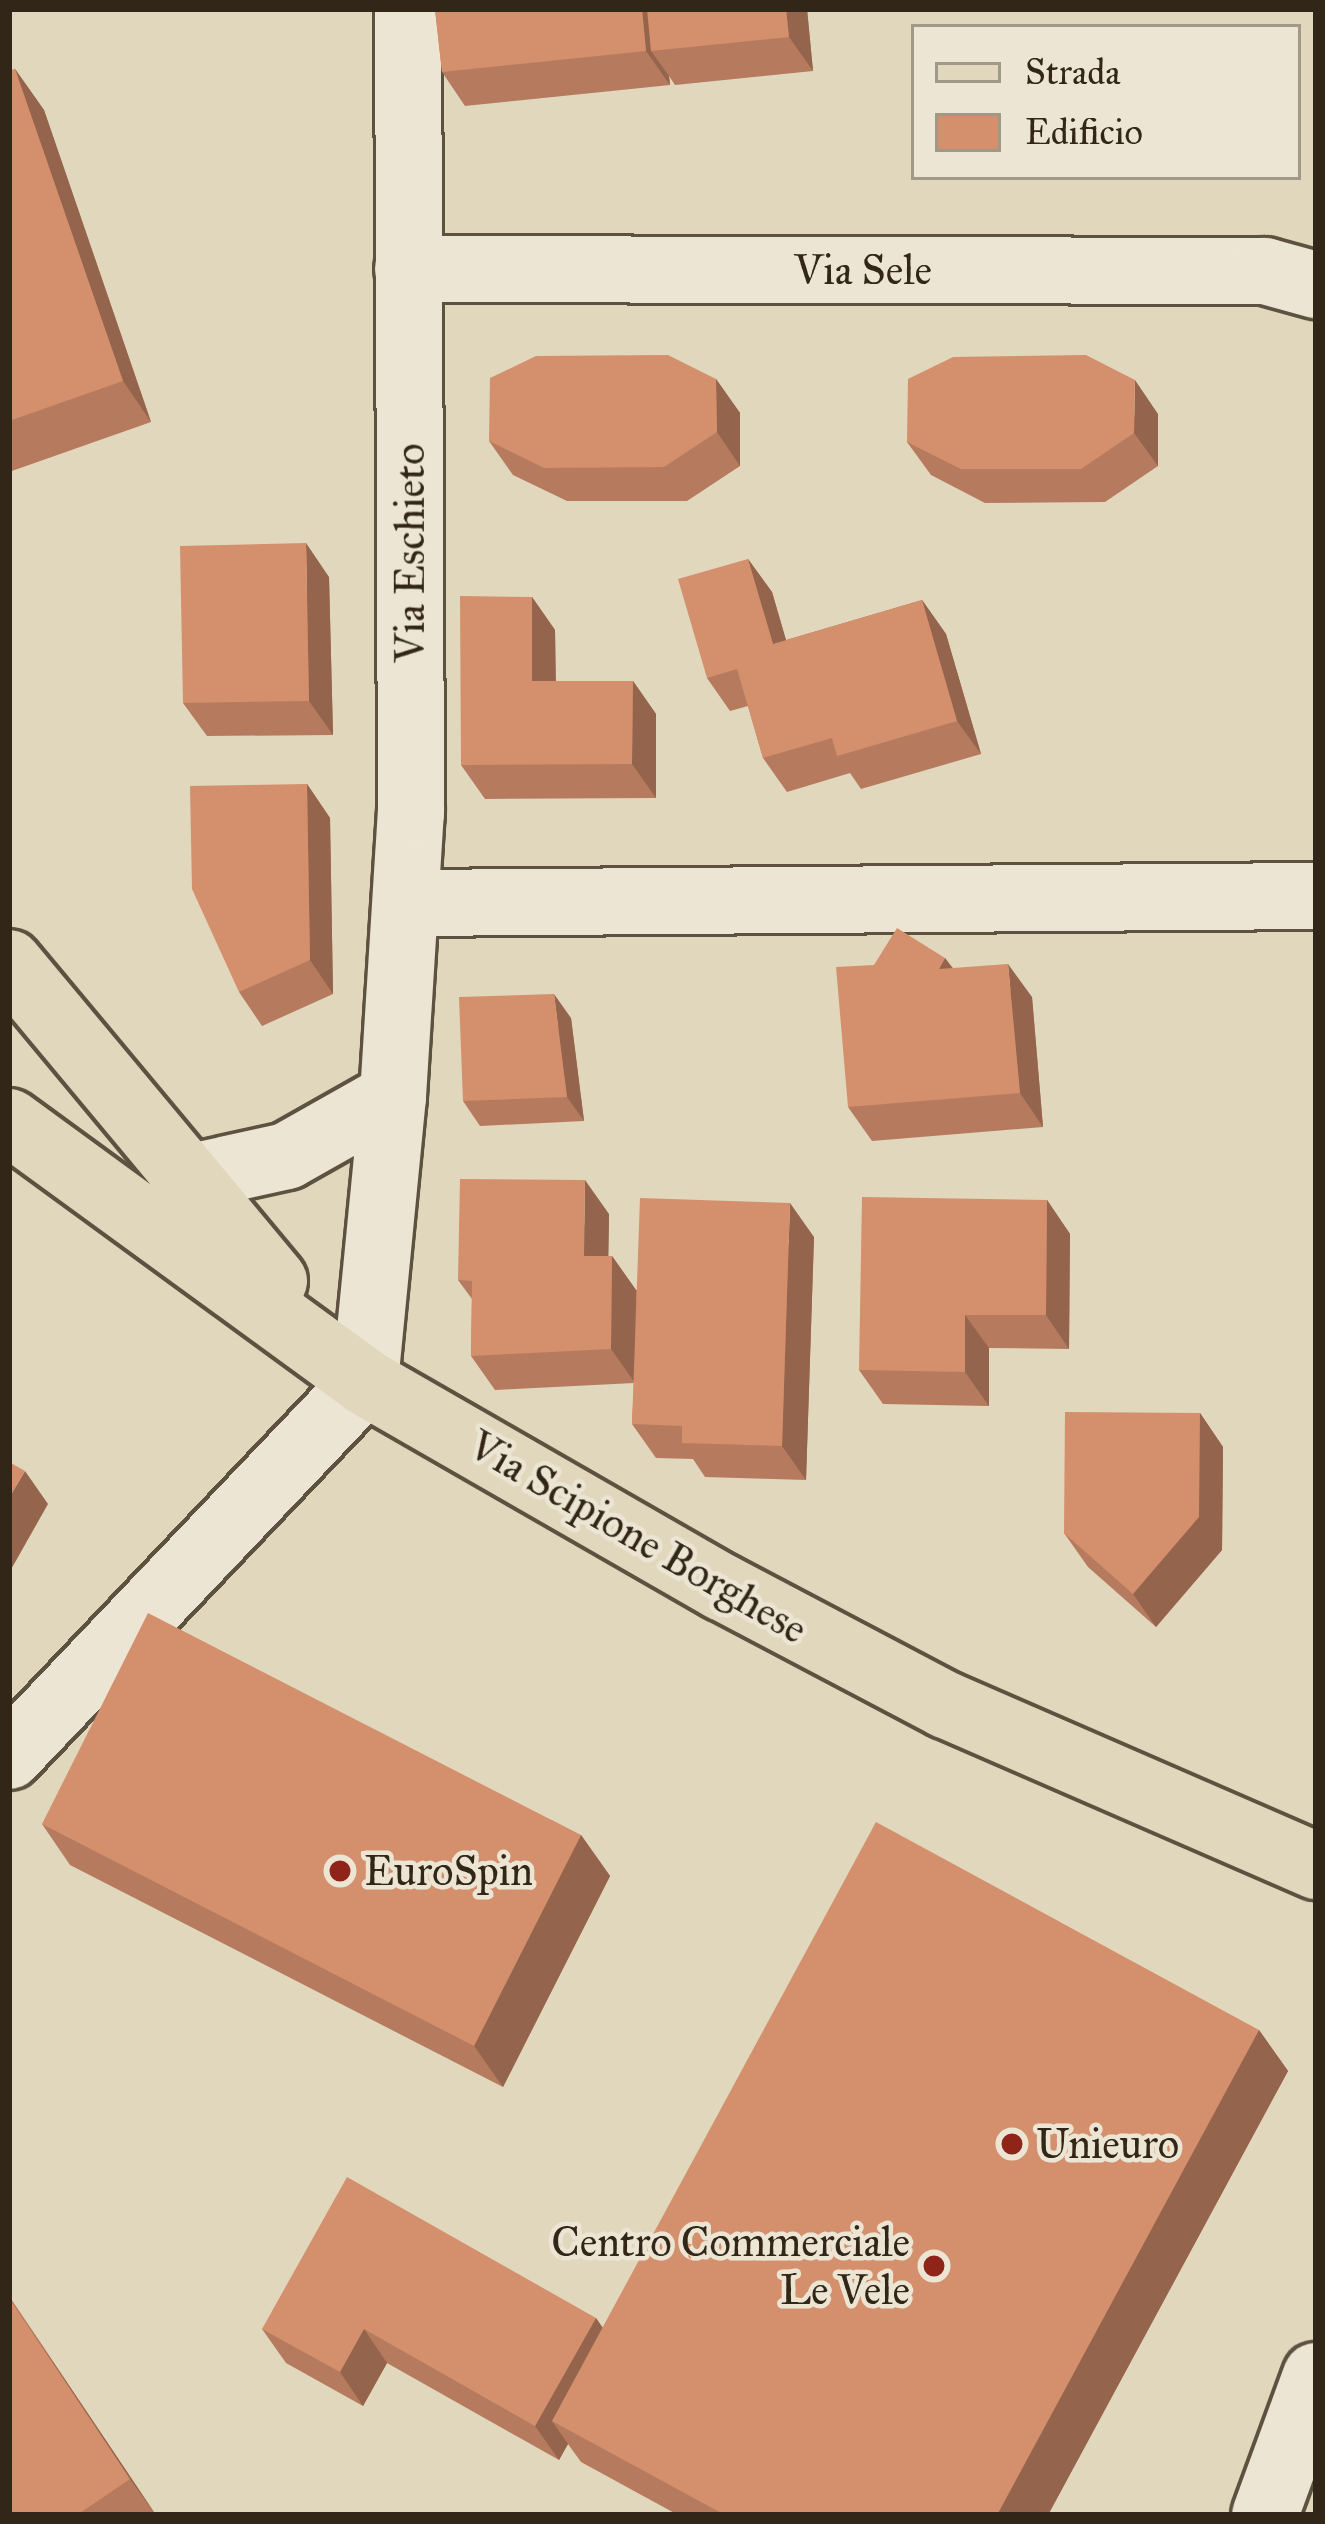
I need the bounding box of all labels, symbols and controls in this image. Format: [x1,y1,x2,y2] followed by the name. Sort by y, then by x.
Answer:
[911,24,1301,180] legend
[1025,50,1120,94] text: Strada
[1025,110,1143,154] text: Edificio
[794,245,932,295] street label: Via Sele
[385,443,435,663] street label: Via Eschieto
[460,1420,816,1654] street label: Via Scipione Borghese
[364,1846,533,1896] place label: EuroSpin
[327,1858,353,1884] marker: EuroSpin
[1036,2119,1179,2169] place label: Unieuro
[999,2131,1025,2157] marker: Unieuro
[551,2217,910,2316] place label: Centro Commerciale Le Vele
[921,2253,947,2279] marker: Centro Commerciale Le Vele

